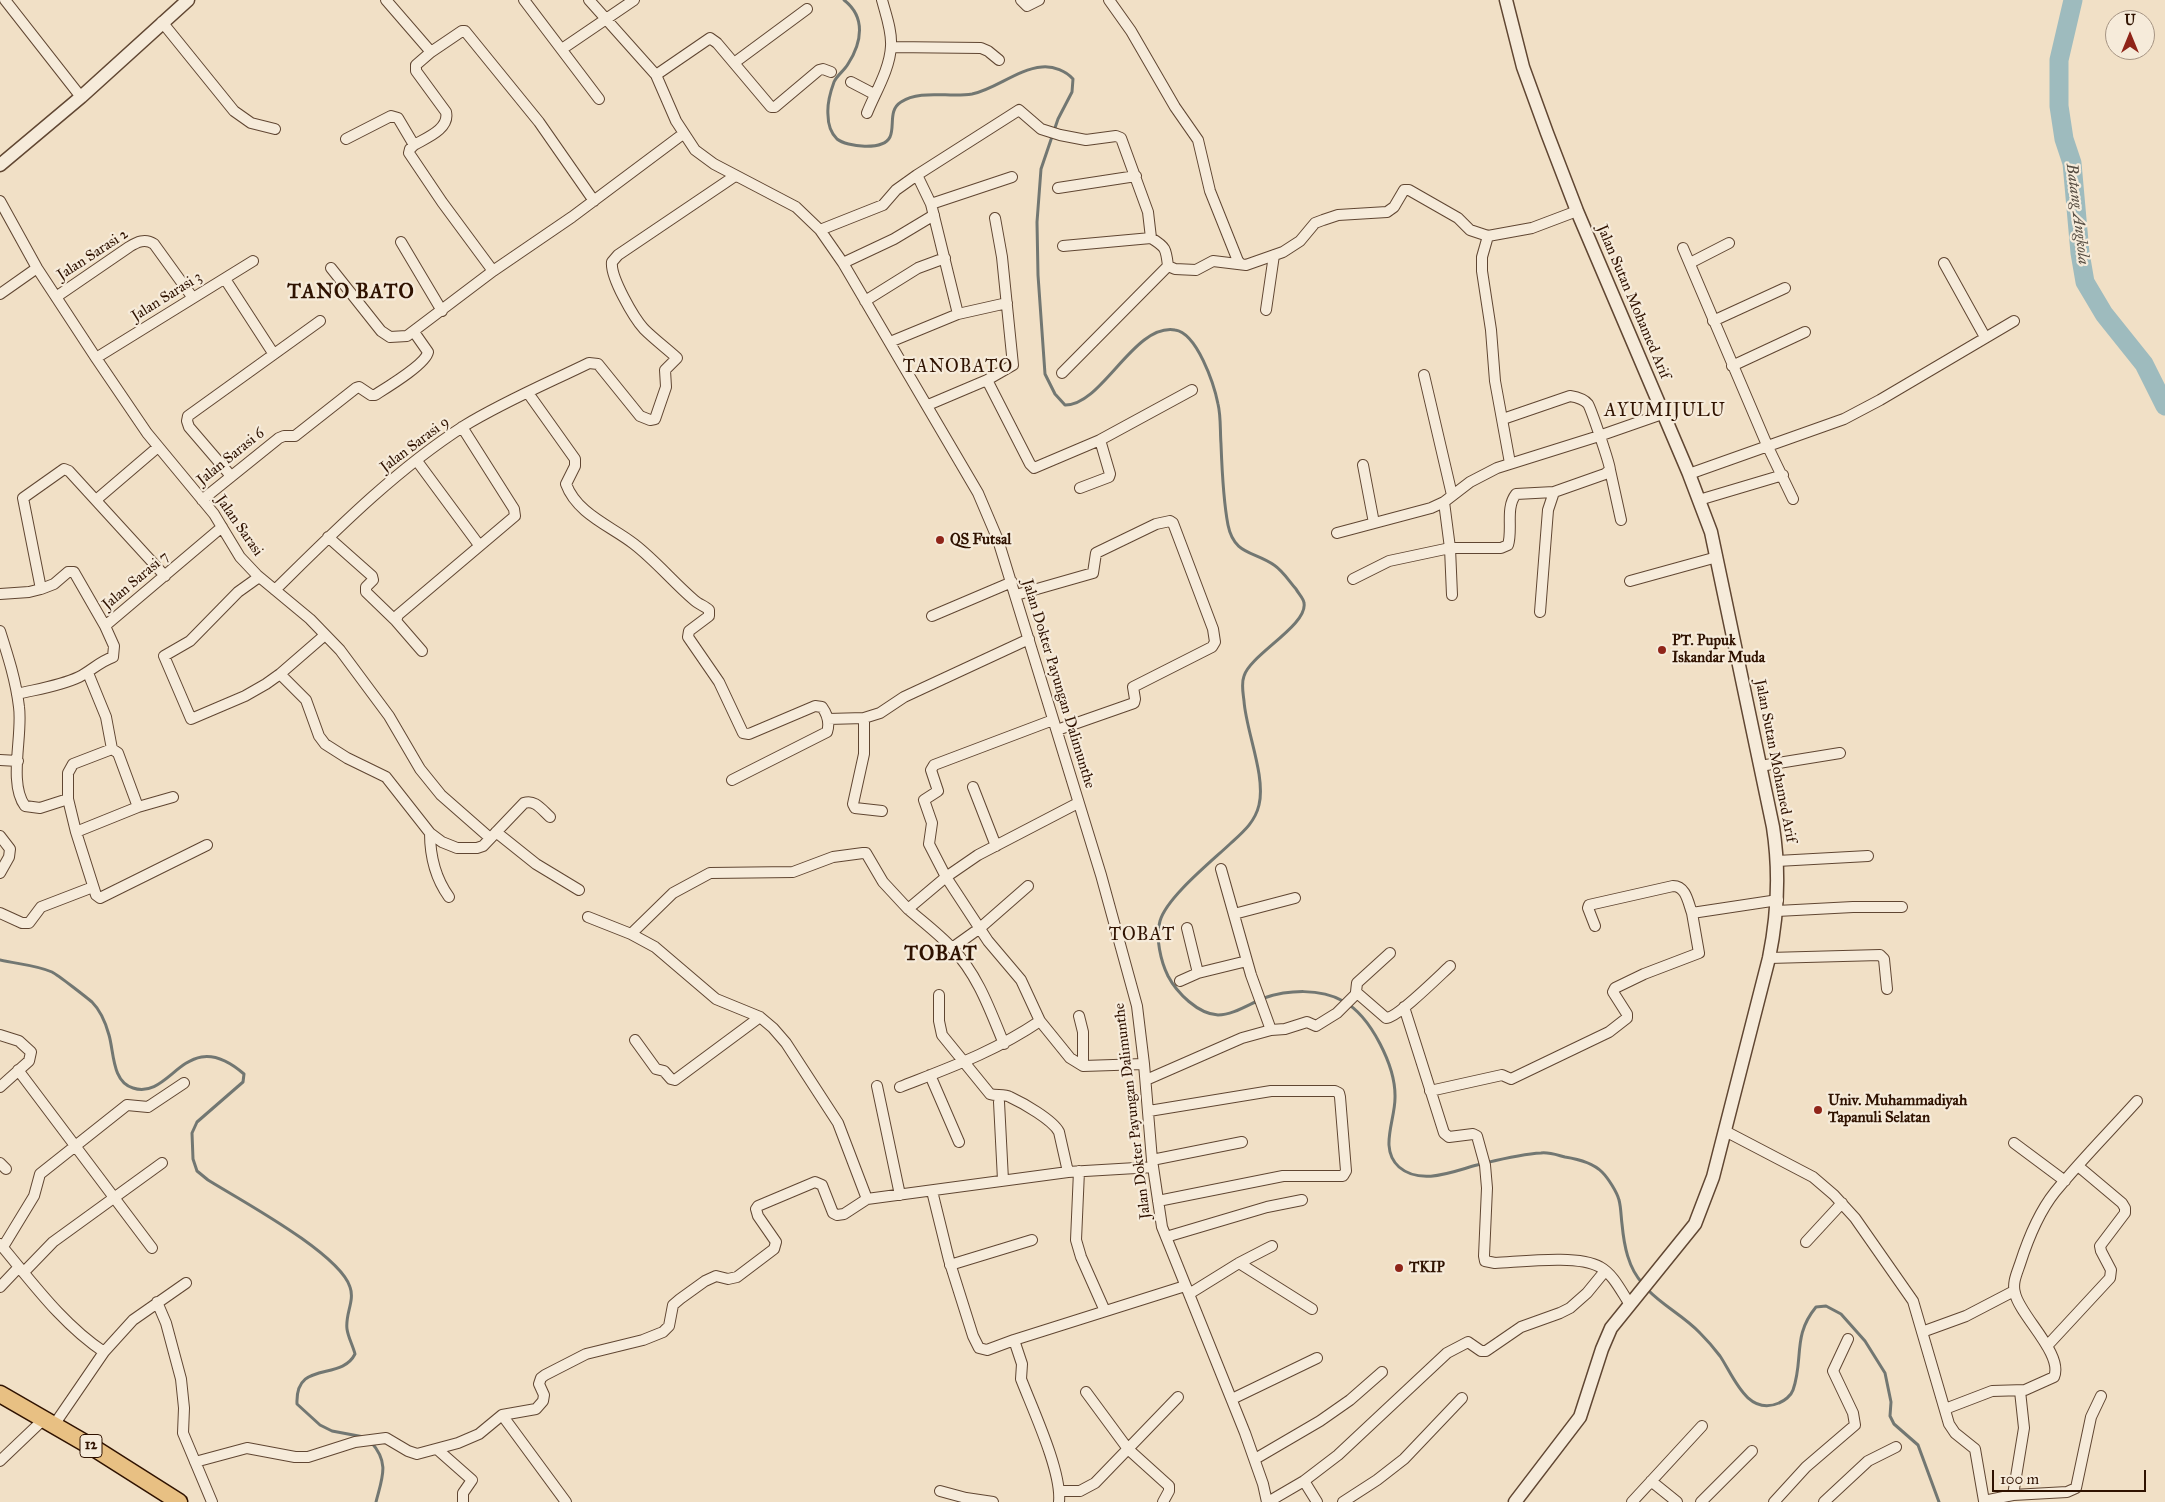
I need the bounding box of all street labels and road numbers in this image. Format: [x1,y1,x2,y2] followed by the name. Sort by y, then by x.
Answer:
[1592,222,1674,382] street label: Jalan Sutan Mohamed Arif
[54,225,132,285] street label: Jalan Sarasi 2
[129,268,205,326] street label: Jalan Sarasi 3
[377,413,453,477] street label: Jalan Sarasi 9
[194,424,268,490] street label: Jalan Sarasi 6
[211,492,267,560] street label: Jalan Sarasi
[99,548,173,614] street label: Jalan Sarasi 7
[1018,577,1098,791] street label: Jalan Dokter Payungan Dalimunthe
[1750,678,1800,844] street label: Jalan Sutan Mohamed Arif
[1111,1002,1155,1220] street label: Jalan Dokter Payungan Dalimunthe
[80,1434,102,1458] road number: 12

